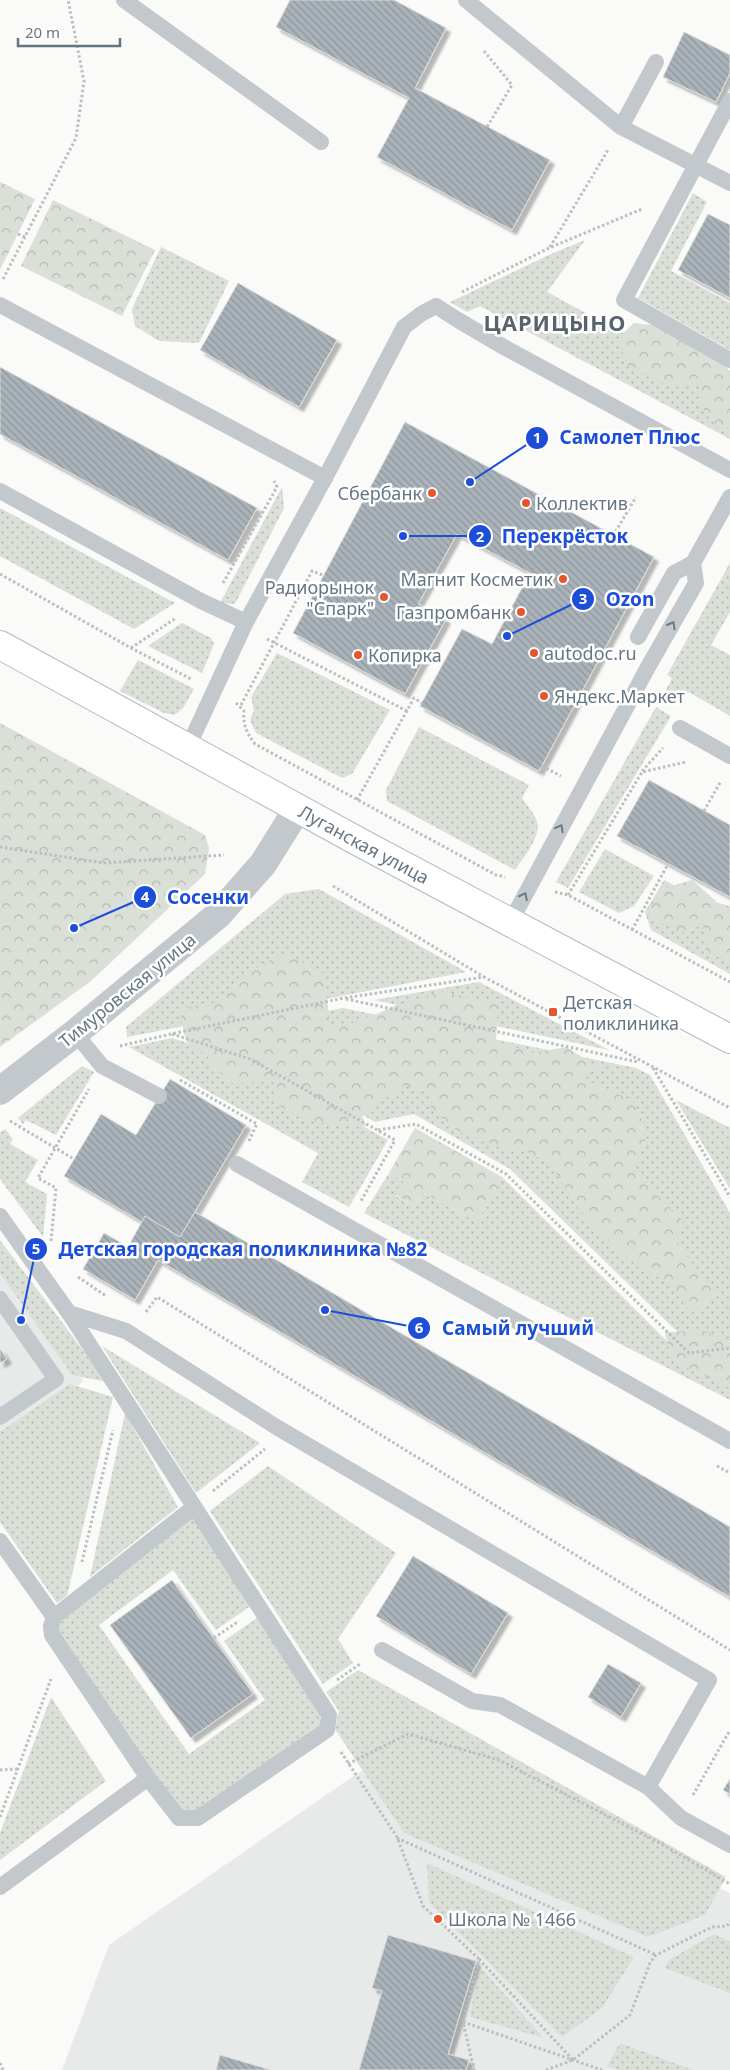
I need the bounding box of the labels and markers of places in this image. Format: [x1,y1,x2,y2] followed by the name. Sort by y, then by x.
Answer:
[525,421,711,455] callout: Самолет Плюс
[338,481,422,505] place label: Сбербанк
[426,487,438,499] marker: Сбербанк
[536,491,628,515] place label: Коллектив
[520,497,532,509] marker: Коллектив
[467,519,639,553] callout: Перекрёсток
[400,567,553,591] place label: Магнит Косметик
[557,573,569,585] marker: Магнит Косметик
[265,575,374,620] place label: Радиорынок "Спарк"
[570,582,664,616] callout: Ozon
[378,591,390,603] marker: Радиорынок "Спарк"
[396,600,511,624] place label: Газпромбанк
[515,606,527,618] marker: Газпромбанк
[544,641,637,665] place label: autodoc.ru
[368,643,442,667] place label: Копирка
[528,647,540,659] marker: autodoc.ru
[352,649,364,661] marker: Копирка
[554,684,685,708] place label: Яндекс.Маркет
[538,690,550,702] marker: Яндекс.Маркет
[132,880,259,914] callout: Сосенки
[563,990,679,1035] place label: Детская поликлиника
[547,1006,559,1018] marker: Детская поликлиника
[24,1232,437,1266] callout: Детская городская поликлиника №82
[407,1311,604,1345] callout: Самый лучший
[448,1907,576,1931] place label: Школа № 1466
[432,1913,444,1925] marker: Школа № 1466

